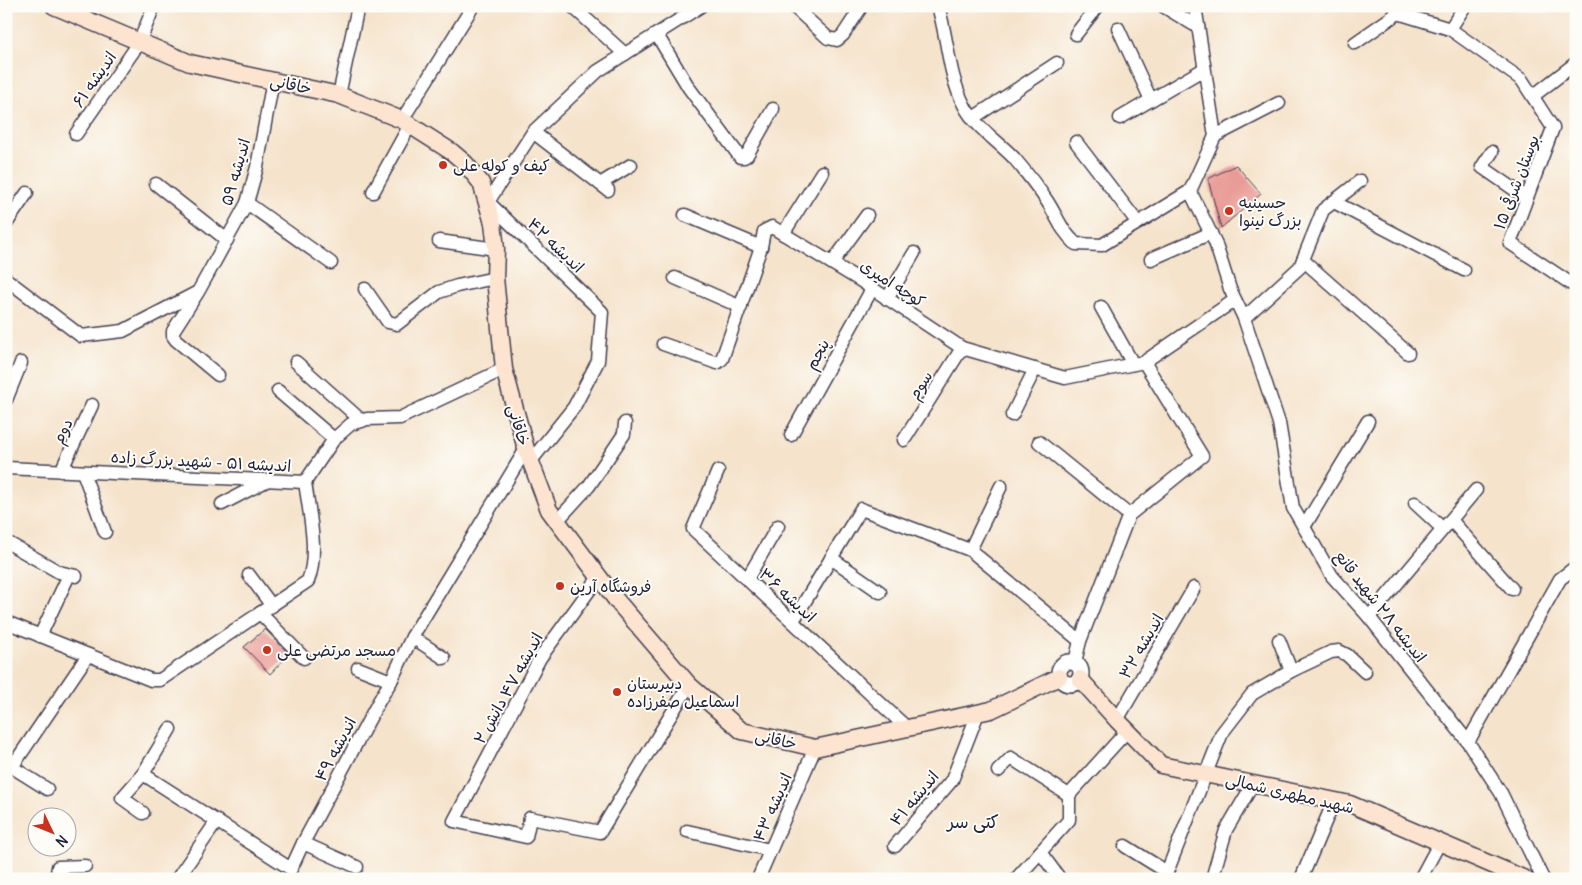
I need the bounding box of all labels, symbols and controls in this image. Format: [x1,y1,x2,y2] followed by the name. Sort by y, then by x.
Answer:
[68,47,120,111] street label: اندیشه ۶۱
[268,70,314,99] street label: خاقانی
[1489,132,1544,232] street label: بوستان شرقی ۱۵
[216,136,254,208] street label: اندیشه ۵۹
[453,155,550,176] place label: کیف و کوله علی
[437,159,449,171] marker: کیف و کوله علی
[1239,192,1302,231] place label: حسینیه بزرگ نینوا
[1223,205,1235,217] marker: حسینیه بزرگ نینوا
[524,213,588,277] street label: اندیشه ۴۲
[856,255,929,312] street label: کوچه امیری
[800,335,836,374] street label: پنجم
[903,367,939,405] street label: سوم
[503,402,534,448] street label: خاقانی
[47,415,79,448] street label: دوم
[110,446,292,476] street label: اندیشه ۵۱ - شهید بزرگ زاده
[1329,546,1431,667] street label: اندیشه ۲۸ شهید قانع
[755,564,821,626] street label: اندیشه ۳۶
[570,576,651,596] place label: فروشگاه آرین
[554,580,566,592] marker: فروشگاه آرین
[1114,610,1168,682] street label: اندیشه ۳۲
[469,629,547,747] street label: اندیشه ۴۷ دانش ۲
[277,640,396,661] place label: مسجد مرتضی علی
[261,644,273,656] marker: مسجد مرتضی علی
[627,673,739,711] place label: دبیرستان اسماعیل صفرزاده
[611,686,623,698] marker: دبیرستان اسماعیل صفرزاده
[310,713,360,785] street label: اندیشه ۴۹
[753,725,799,754] street label: خاقانی
[885,766,943,830] street label: اندیشه ۴۱
[1224,768,1356,818] street label: شهید مطهری شمالی
[748,770,796,844] street label: اندیشه ۴۳
[28,808,78,858] north arrow
[945,810,999,833] district label: کتی سر
[52,831,71,851] text: N

